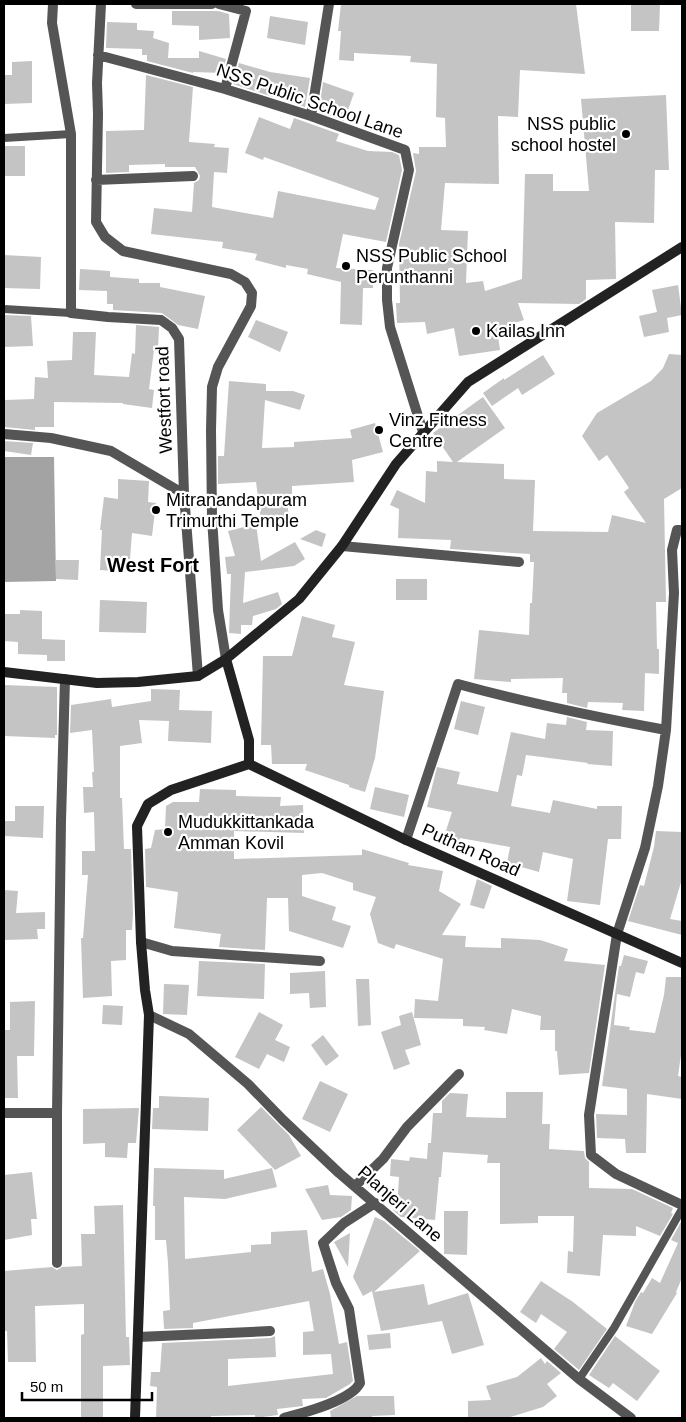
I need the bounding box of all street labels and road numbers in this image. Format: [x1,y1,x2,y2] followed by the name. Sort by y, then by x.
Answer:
[214,60,406,142] street label: NSS Public School Lane
[152,346,176,454] street label: Westfort road
[419,819,523,881] street label: Puthan Road
[354,1162,446,1246] street label: Planjeri Lane

